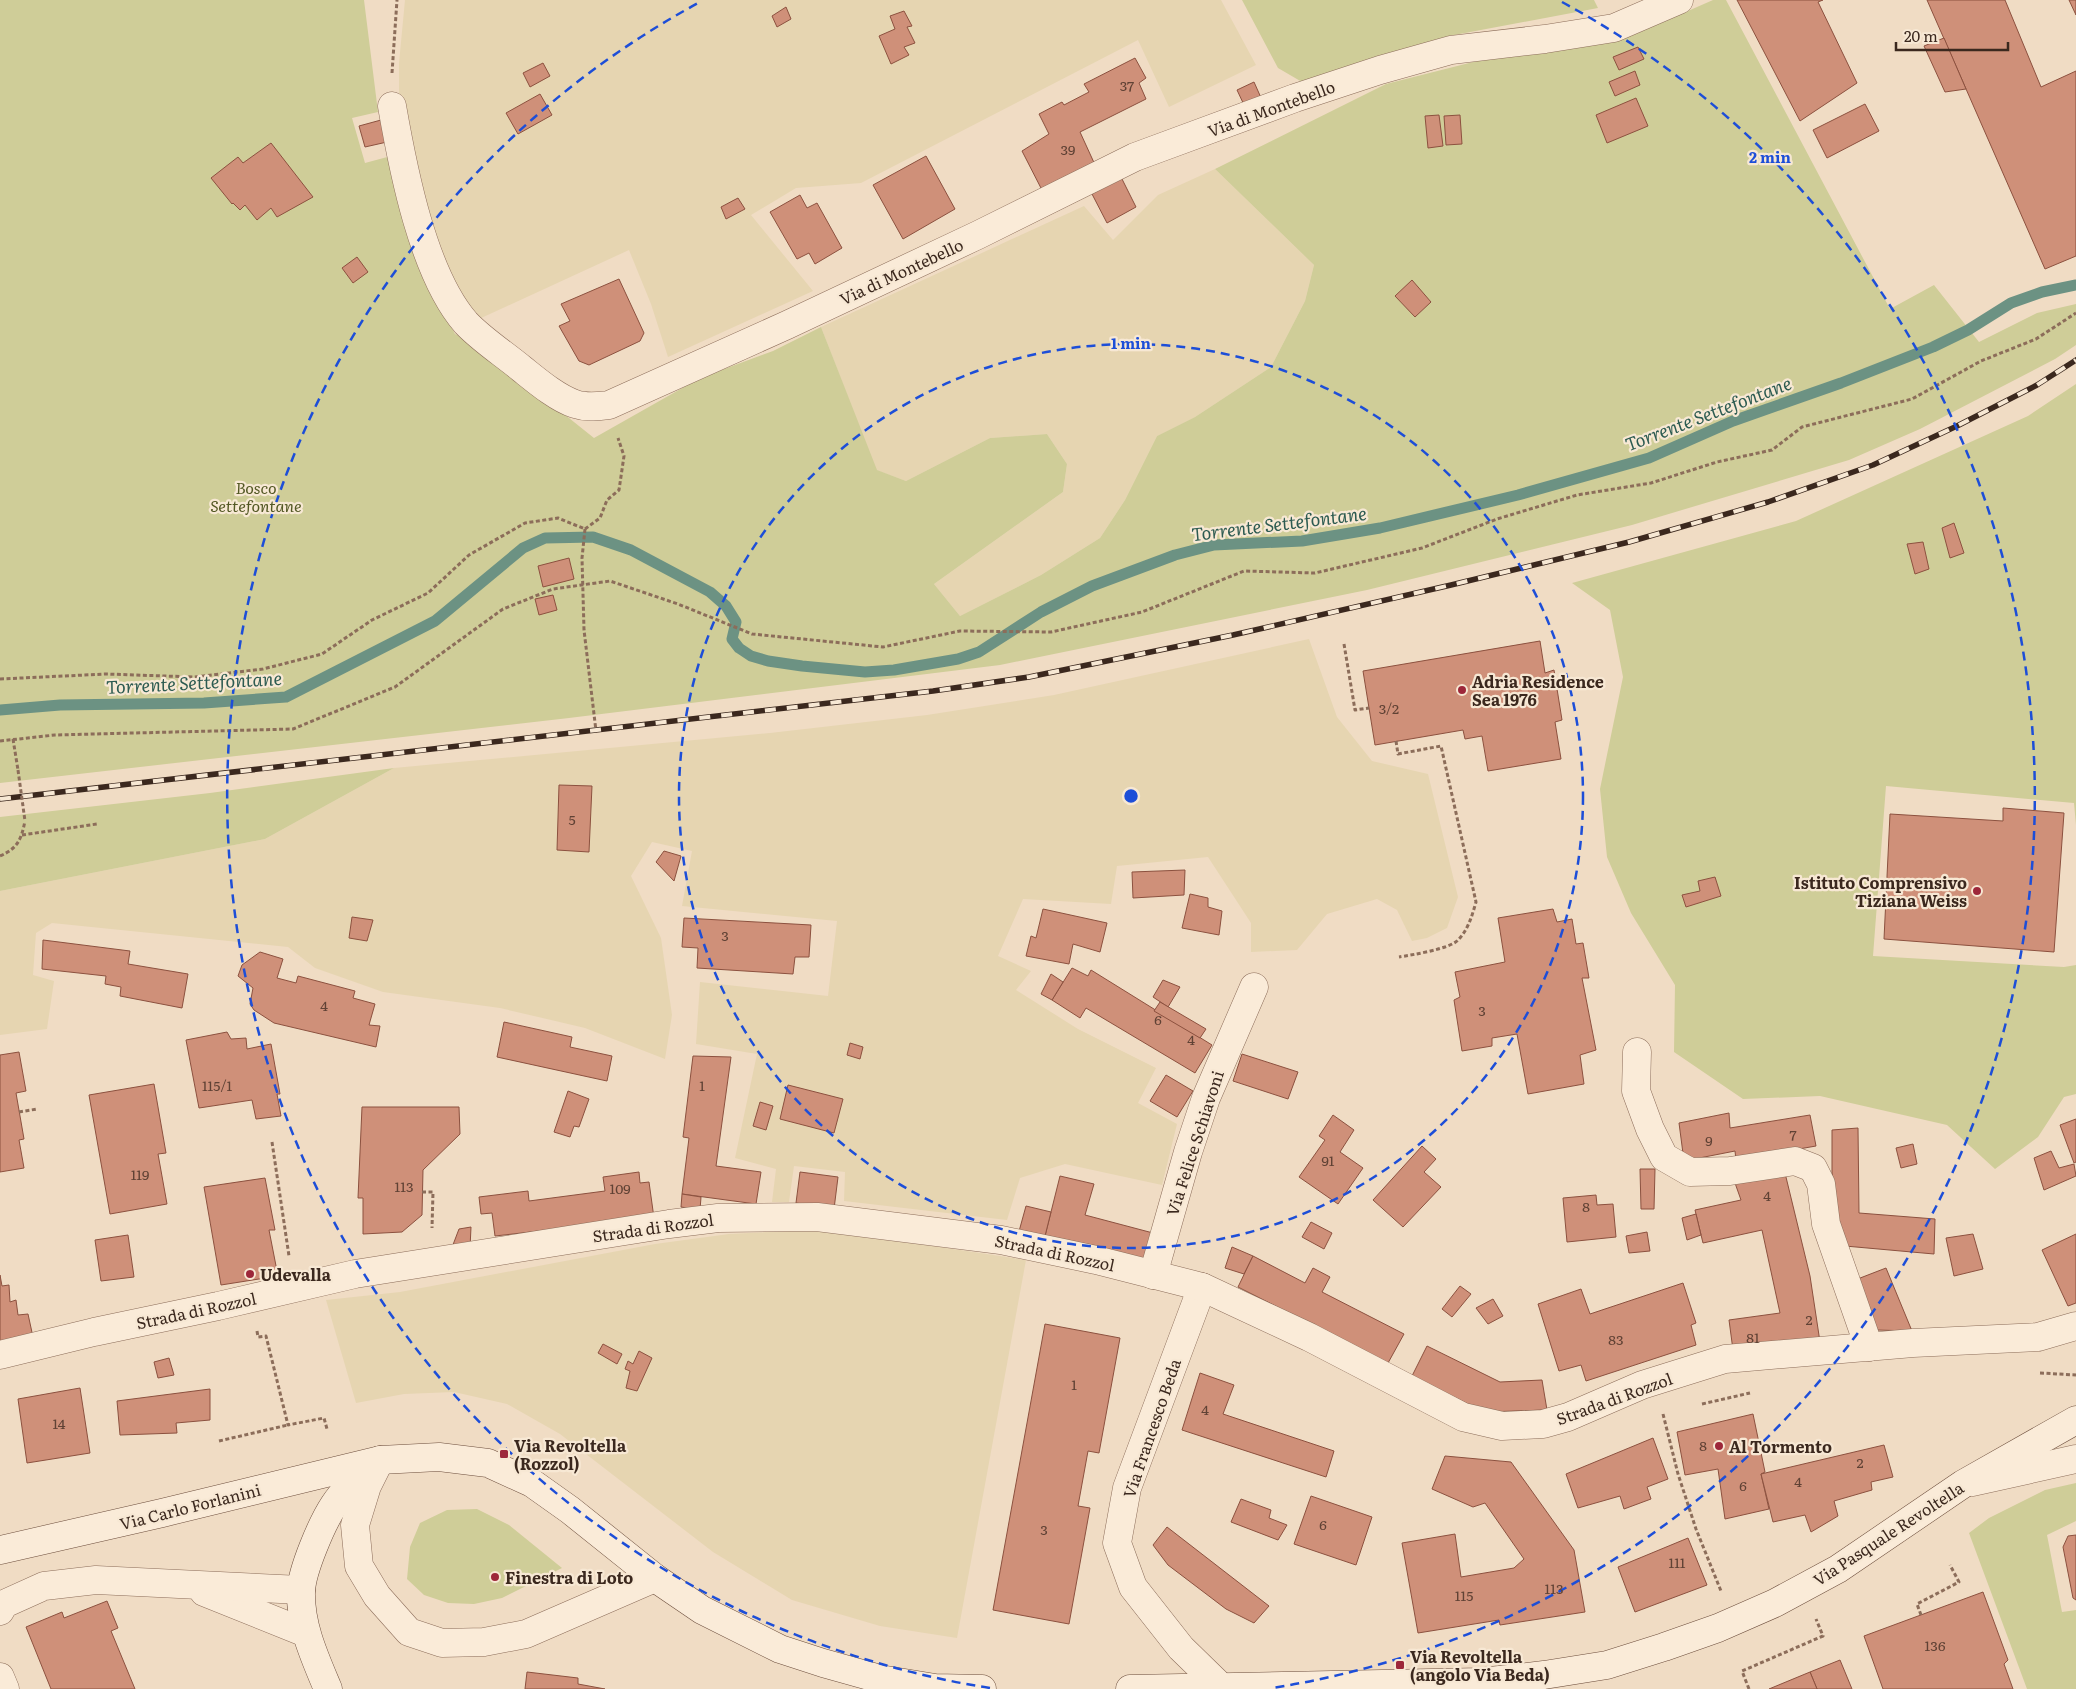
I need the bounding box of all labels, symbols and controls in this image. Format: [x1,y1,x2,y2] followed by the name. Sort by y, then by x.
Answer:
[1896,20,2008,52] scale bar
[1904,24,1938,47] text: 20 m
[1204,74,1338,142] street label: Via di Montebello
[1120,75,1134,95] house number: 37
[1061,139,1075,159] house number: 39
[1749,145,1792,168] text: 2 min
[835,232,967,310] street label: Via di Montebello
[1111,331,1152,354] text: 1 min
[1621,369,1795,457] water label: Torrente Settefontane
[210,475,302,517] park label: Bosco Settefontane
[1190,499,1368,547] water label: Torrente Settefontane
[105,664,283,700] water label: Torrente Settefontane
[1472,669,1604,711] place label: Adria Residence Sea 1976
[1456,684,1468,696] marker: Adria Residence Sea 1976
[1379,698,1399,718] house number: 3/2
[1122,787,1140,805] centre of rings
[568,809,576,829] house number: 5
[1794,870,1967,912] place label: Istituto Comprensivo Tiziana Weiss
[1971,885,1983,897] marker: Istituto Comprensivo Tiziana Weiss
[721,925,729,945] house number: 3
[320,995,328,1015] house number: 4
[1478,1000,1486,1020] house number: 3
[1154,1009,1162,1029] house number: 6
[1187,1029,1195,1049] house number: 4
[1159,1067,1229,1219] street label: Via Felice Schiavoni
[202,1075,232,1095] house number: 115/1
[699,1075,705,1095] house number: 1
[1789,1124,1797,1144] house number: 7
[1705,1130,1713,1150] house number: 9
[1321,1150,1335,1170] house number: 91
[131,1164,149,1184] house number: 119
[395,1176,413,1196] house number: 113
[609,1178,631,1198] house number: 109
[1763,1185,1771,1205] house number: 4
[1582,1196,1590,1216] house number: 8
[591,1207,715,1247] street label: Strada di Rozzol
[993,1228,1117,1276] street label: Strada di Rozzol
[260,1262,332,1286] place label: Udevalla
[244,1268,256,1280] marker: Udevalla
[134,1286,258,1334] street label: Strada di Rozzol
[1805,1309,1813,1329] house number: 2
[1746,1327,1760,1347] house number: 81
[1608,1329,1624,1349] house number: 83
[1116,1355,1186,1501] street label: Via Francesco Beda
[1553,1366,1675,1430] street label: Strada di Rozzol
[1071,1374,1077,1394] house number: 1
[1201,1399,1209,1419] house number: 4
[53,1413,66,1433] house number: 14
[514,1433,627,1475] place label: Via Revoltella (Rozzol)
[1729,1434,1832,1458] place label: Al Tormento
[1699,1435,1707,1455] house number: 8
[1713,1440,1725,1452] marker: Al Tormento
[498,1448,510,1460] marker: Via Revoltella (Rozzol)
[1856,1452,1864,1472] house number: 2
[1794,1471,1802,1491] house number: 4
[1739,1475,1747,1495] house number: 6
[1808,1475,1968,1591] street label: Via Pasquale Revoltella
[117,1477,263,1535] street label: Via Carlo Forlanini
[1319,1514,1327,1534] house number: 6
[1040,1519,1048,1539] house number: 3
[1668,1552,1686,1572] house number: 111
[505,1565,633,1589] place label: Finestra di Loto
[489,1571,501,1583] marker: Finestra di Loto
[1545,1578,1563,1598] house number: 113
[1455,1585,1473,1605] house number: 115
[1925,1635,1946,1655] house number: 136
[1410,1644,1550,1686] place label: Via Revoltella (angolo Via Beda)
[1394,1659,1406,1671] marker: Via Revoltella (angolo Via Beda)

